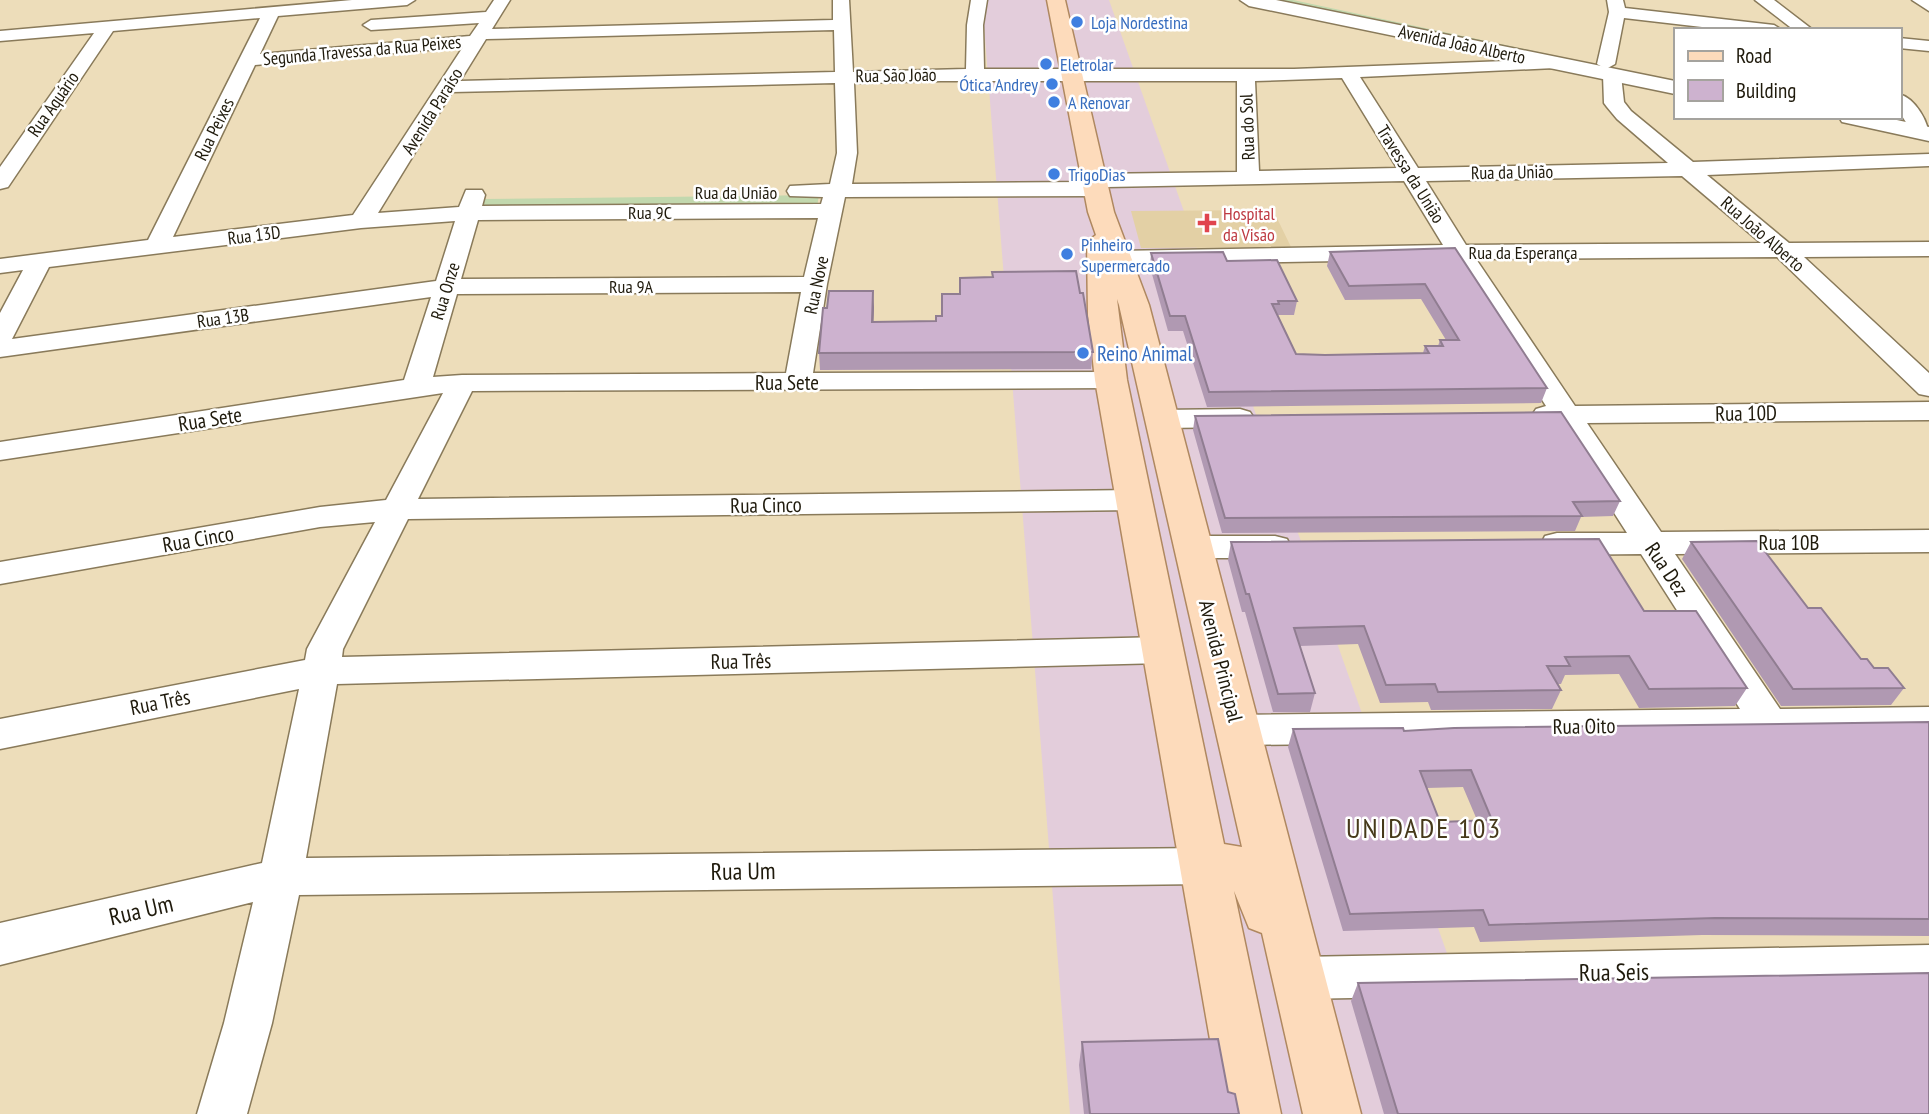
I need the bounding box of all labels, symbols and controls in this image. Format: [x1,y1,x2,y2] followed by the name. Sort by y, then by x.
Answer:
[1091,11,1188,34] place label: Loja Nordestina
[1069,14,1085,30] marker: Loja Nordestina
[1396,19,1528,69] street label: Avenida João Alberto
[1674,28,1901,119] legend
[262,30,462,70] street label: Segunda Travessa da Rua Peixes
[1736,42,1772,69] text: Road
[1060,53,1113,76] place label: Eletrolar
[1038,56,1054,72] marker: Eletrolar
[396,63,468,159] street label: Avenida Paraíso
[855,63,937,87] street label: Rua São João
[22,67,84,141] street label: Rua Aquário
[959,73,1038,96] place label: Ótica Andrey
[1044,76,1060,92] marker: Ótica Andrey
[1736,77,1796,104] text: Building
[1068,91,1130,114] place label: A Renovar
[1234,93,1260,161] street label: Rua do Sol
[189,94,239,164] street label: Rua Peixes
[1046,94,1062,110] marker: A Renovar
[1372,121,1450,227] street label: Travessa da União
[1471,160,1554,184] street label: Rua da União
[1068,163,1126,186] place label: TrigoDias
[1046,166,1062,182] marker: TrigoDias
[695,181,777,204] street label: Rua da União
[1716,191,1810,277] street label: Rua João Alberto
[628,201,672,224] street label: Rua 9C
[1223,202,1275,246] place label: Hospital da Visão
[1197,213,1217,233] marker: Hospital da Visão
[226,220,282,250] street label: Rua 13D
[1081,233,1170,277] place label: Pinheiro Supermercado
[1469,241,1578,264] street label: Rua da Esperança
[1059,246,1075,262] marker: Pinheiro Supermercado
[799,254,833,316] street label: Rua Nove
[425,259,465,323] street label: Rua Onze
[609,275,654,298] street label: Rua 9A
[196,303,250,333] street label: Rua 13B
[1097,340,1192,367] place label: Reino Animal
[1075,345,1091,361] marker: Reino Animal
[755,369,819,396] street label: Rua Sete
[1715,399,1777,427] street label: Rua 10D
[176,401,244,437] street label: Rua Sete
[730,491,802,519] street label: Rua Cinco
[160,519,236,559] street label: Rua Cinco
[1759,529,1819,556] street label: Rua 10B
[1639,537,1695,601] street label: Rua Dez
[1193,597,1249,725] street label: Avenida Principal
[710,647,772,675] street label: Rua Três
[128,683,192,721] street label: Rua Três
[1552,712,1616,740] street label: Rua Oito
[1346,809,1502,846] district label: UNIDADE 103
[710,855,776,887] street label: Rua Um
[106,888,176,932] street label: Rua Um
[1579,956,1649,988] street label: Rua Seis

